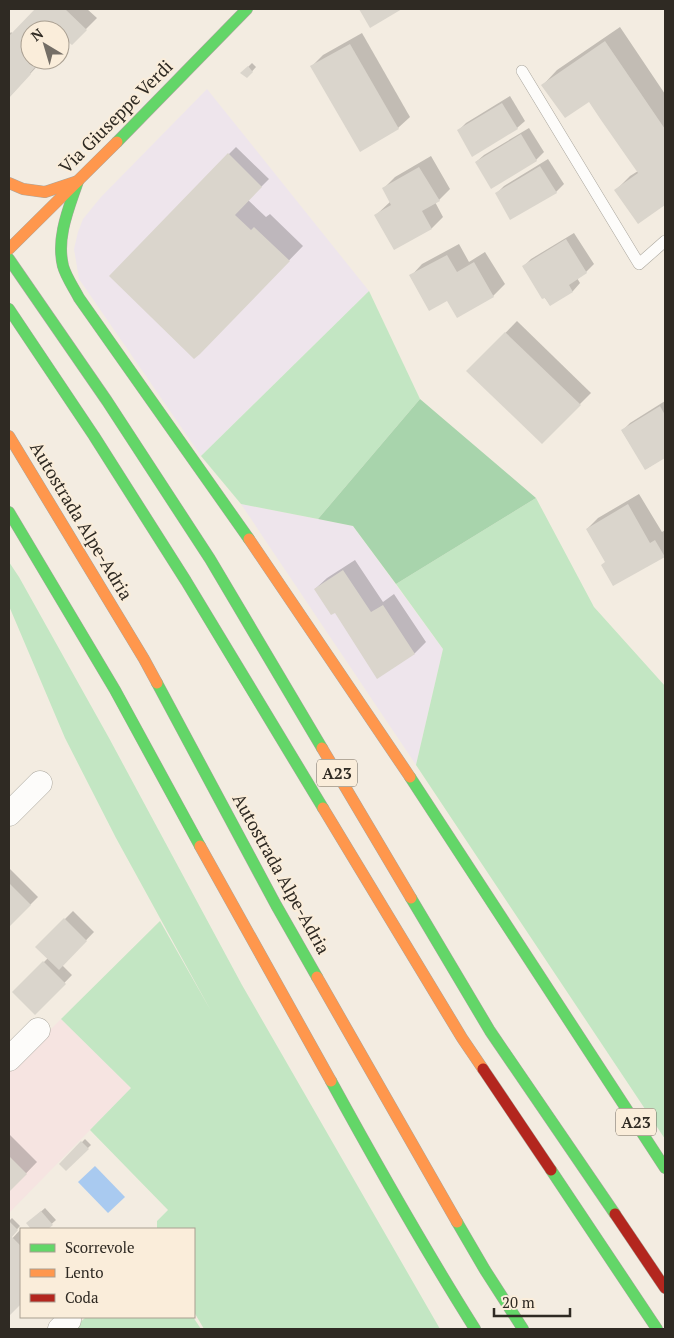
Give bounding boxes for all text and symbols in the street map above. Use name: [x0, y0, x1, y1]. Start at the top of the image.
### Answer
north arrow: [20, 20, 70, 70]
text: N: [27, 23, 47, 45]
street label: Via Giuseppe Verdi: [53, 54, 177, 178]
street label: Autostrada Alpe-Adria: [25, 437, 139, 604]
road number: A23: [317, 760, 357, 786]
street label: Autostrada Alpe-Adria: [228, 789, 336, 958]
road number: A23: [616, 1108, 656, 1136]
legend: [20, 1228, 195, 1318]
text: Scorrevole: [65, 1237, 135, 1257]
text: Lento: [65, 1262, 104, 1282]
scale bar: [494, 1286, 570, 1318]
text: Coda: [65, 1287, 99, 1307]
text: 20 m: [502, 1292, 535, 1312]

